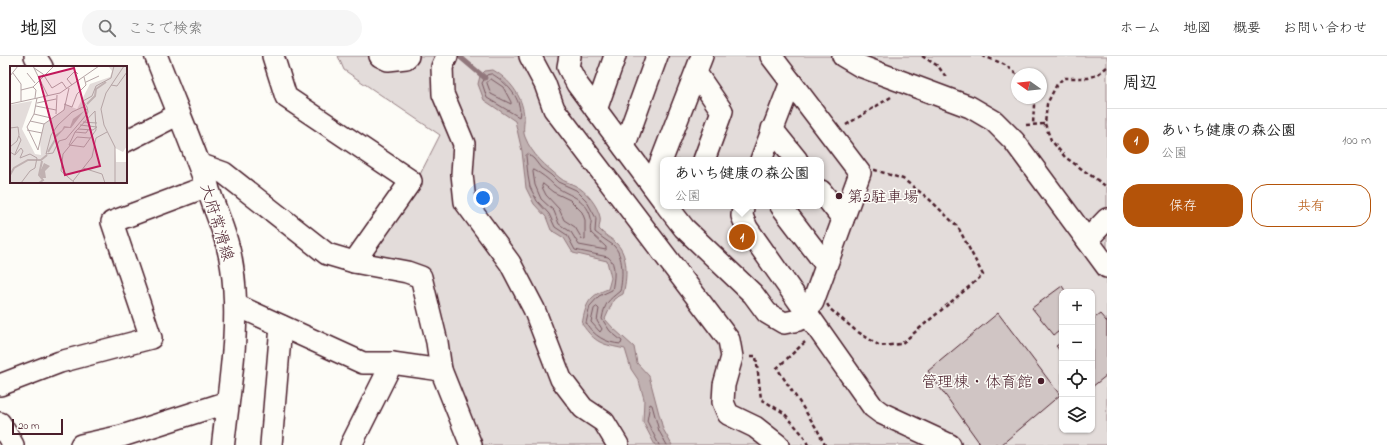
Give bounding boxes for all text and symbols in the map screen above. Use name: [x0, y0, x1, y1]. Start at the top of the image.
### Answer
search box: [82, 10, 362, 46]
text: 地図: [20, 16, 58, 43]
icon: search: [96, 17, 118, 39]
text: ここで検索: [128, 18, 203, 40]
text: ホーム: [1120, 18, 1161, 39]
text: 地図: [1183, 18, 1211, 39]
text: 概要: [1233, 18, 1261, 39]
text: お問い合わせ: [1283, 18, 1367, 39]
inset map: [10, 66, 127, 183]
north arrow: [1011, 68, 1047, 104]
text: 周辺: [1123, 71, 1157, 96]
text: あいち健康の森公園: [1161, 120, 1296, 142]
text: 1: [1134, 131, 1138, 150]
text: 100 m: [1342, 131, 1371, 150]
text: 公園: [1161, 144, 1187, 163]
popup: [660, 157, 824, 209]
text: あいち健康の森公園: [674, 163, 810, 185]
street label: 大府常滑線: [193, 181, 239, 264]
button: 保存: [1123, 184, 1243, 227]
button: 共有: [1251, 184, 1371, 227]
place label: 第2駐車場: [847, 186, 919, 210]
text: 公園: [674, 187, 701, 206]
your location: [473, 188, 493, 208]
marker: 第2駐車場: [834, 191, 844, 201]
pin: 1: [729, 222, 755, 252]
map controls: [1059, 289, 1095, 433]
button: +: [1059, 289, 1095, 325]
button: −: [1059, 325, 1095, 361]
button: locate: [1059, 361, 1095, 397]
place label: 管理棟・体育館: [921, 371, 1033, 395]
marker: 管理棟・体育館: [1036, 376, 1046, 386]
button: layers: [1059, 397, 1095, 433]
scale bar: [12, 417, 63, 436]
text: 20 m: [18, 418, 40, 434]

